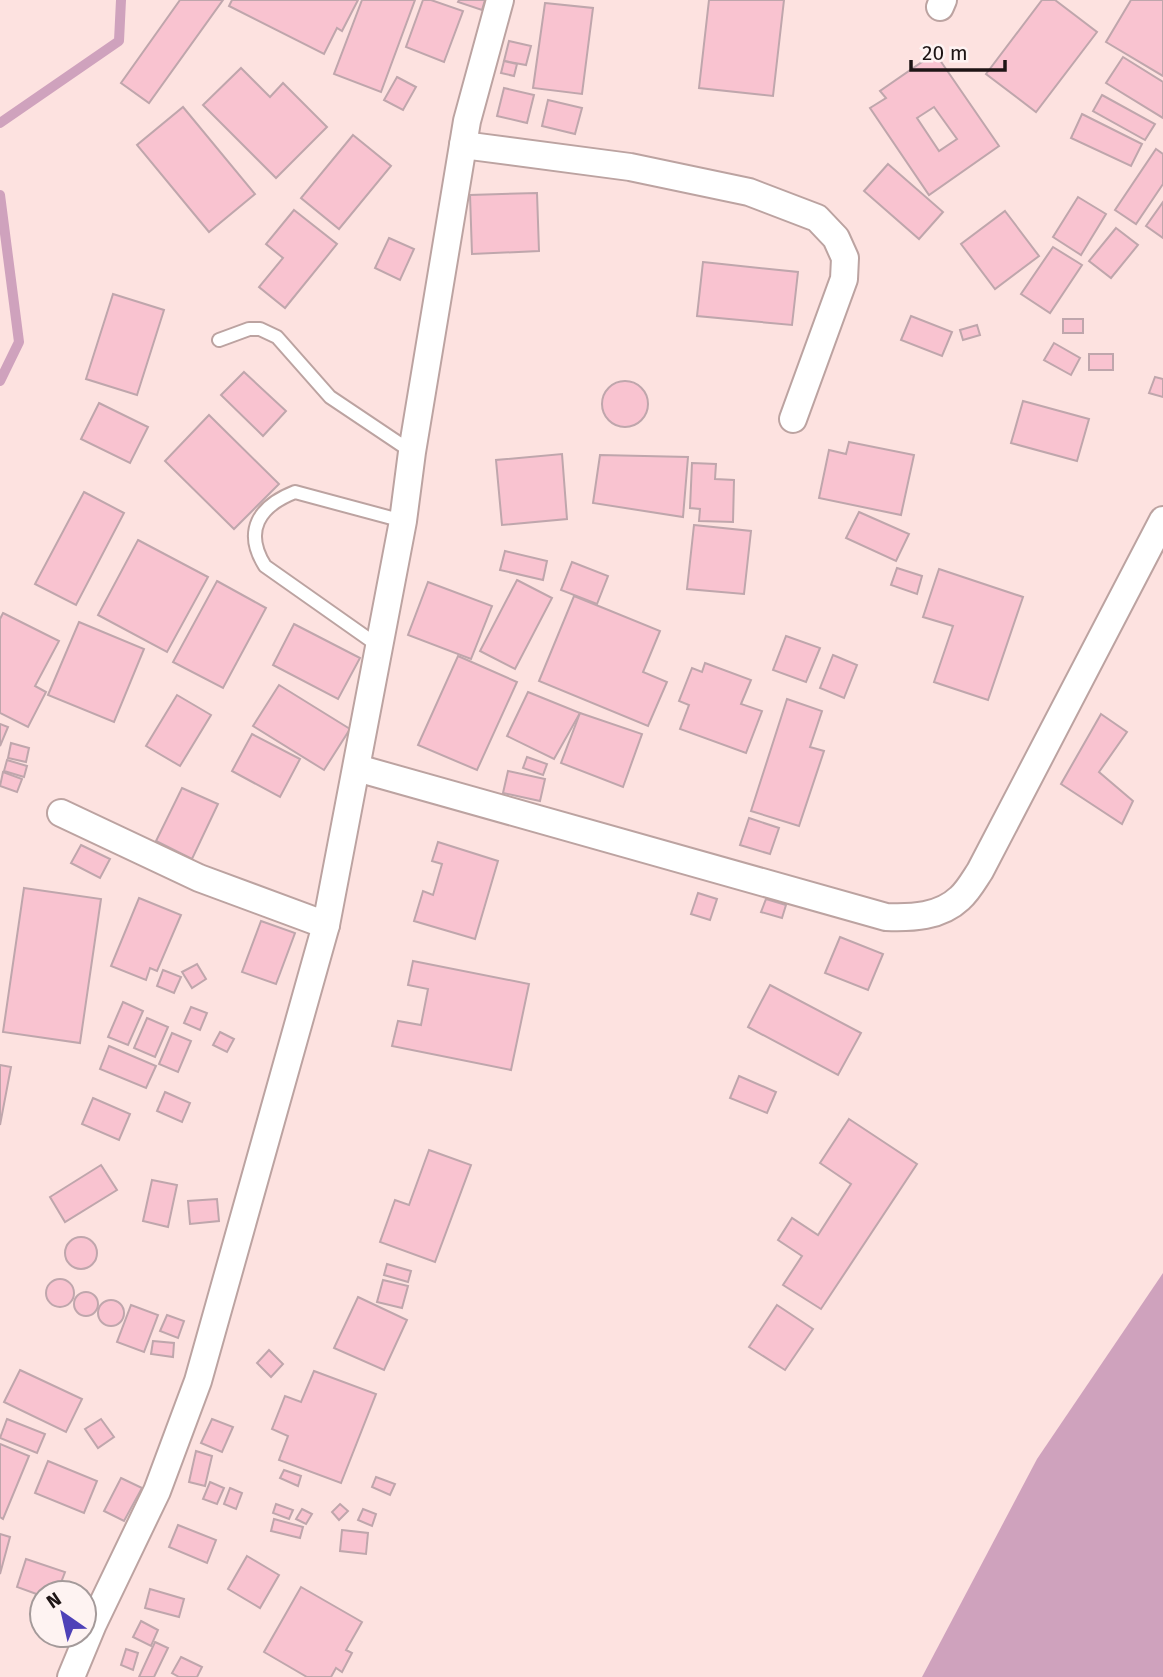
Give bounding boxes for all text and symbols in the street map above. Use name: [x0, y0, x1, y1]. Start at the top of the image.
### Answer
scale bar: [911, 28, 1006, 72]
text: 20 m: [922, 40, 968, 66]
north arrow: [28, 1579, 98, 1649]
text: N: [42, 1587, 65, 1613]

